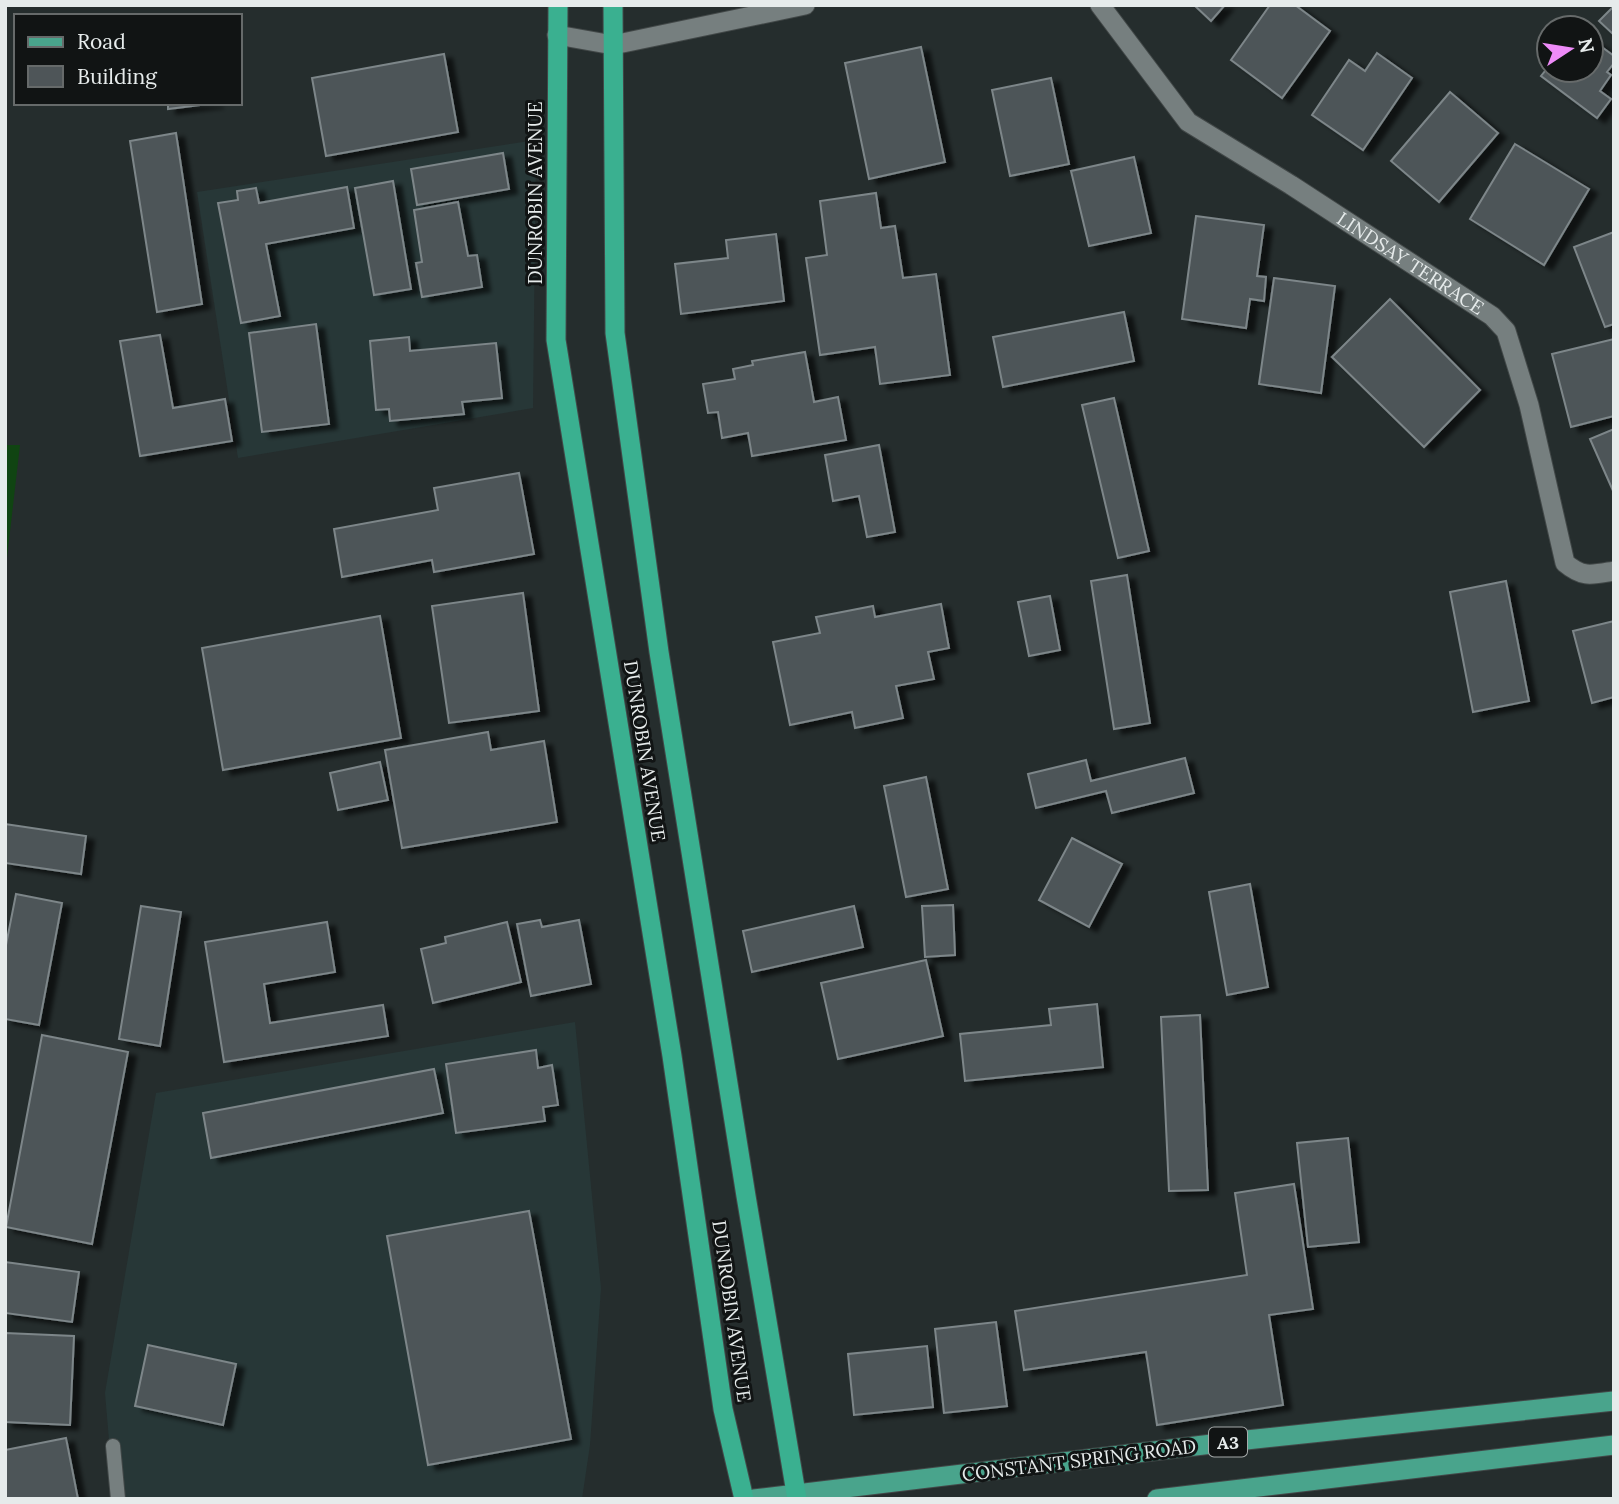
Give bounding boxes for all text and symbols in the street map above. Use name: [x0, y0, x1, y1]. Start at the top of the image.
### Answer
legend: [14, 14, 242, 105]
north arrow: [1535, 14, 1605, 84]
text: Road: [77, 28, 126, 55]
text: N: [1573, 36, 1600, 55]
text: Building: [77, 63, 157, 90]
street label: DUNROBIN AVENUE: [523, 101, 547, 285]
street label: LINDSAY TERRACE: [1333, 206, 1489, 320]
street label: DUNROBIN AVENUE: [619, 659, 671, 843]
street label: DUNROBIN AVENUE: [707, 1219, 757, 1403]
road number: A3: [1209, 1428, 1247, 1456]
street label: CONSTANT SPRING ROAD: [960, 1434, 1198, 1486]

